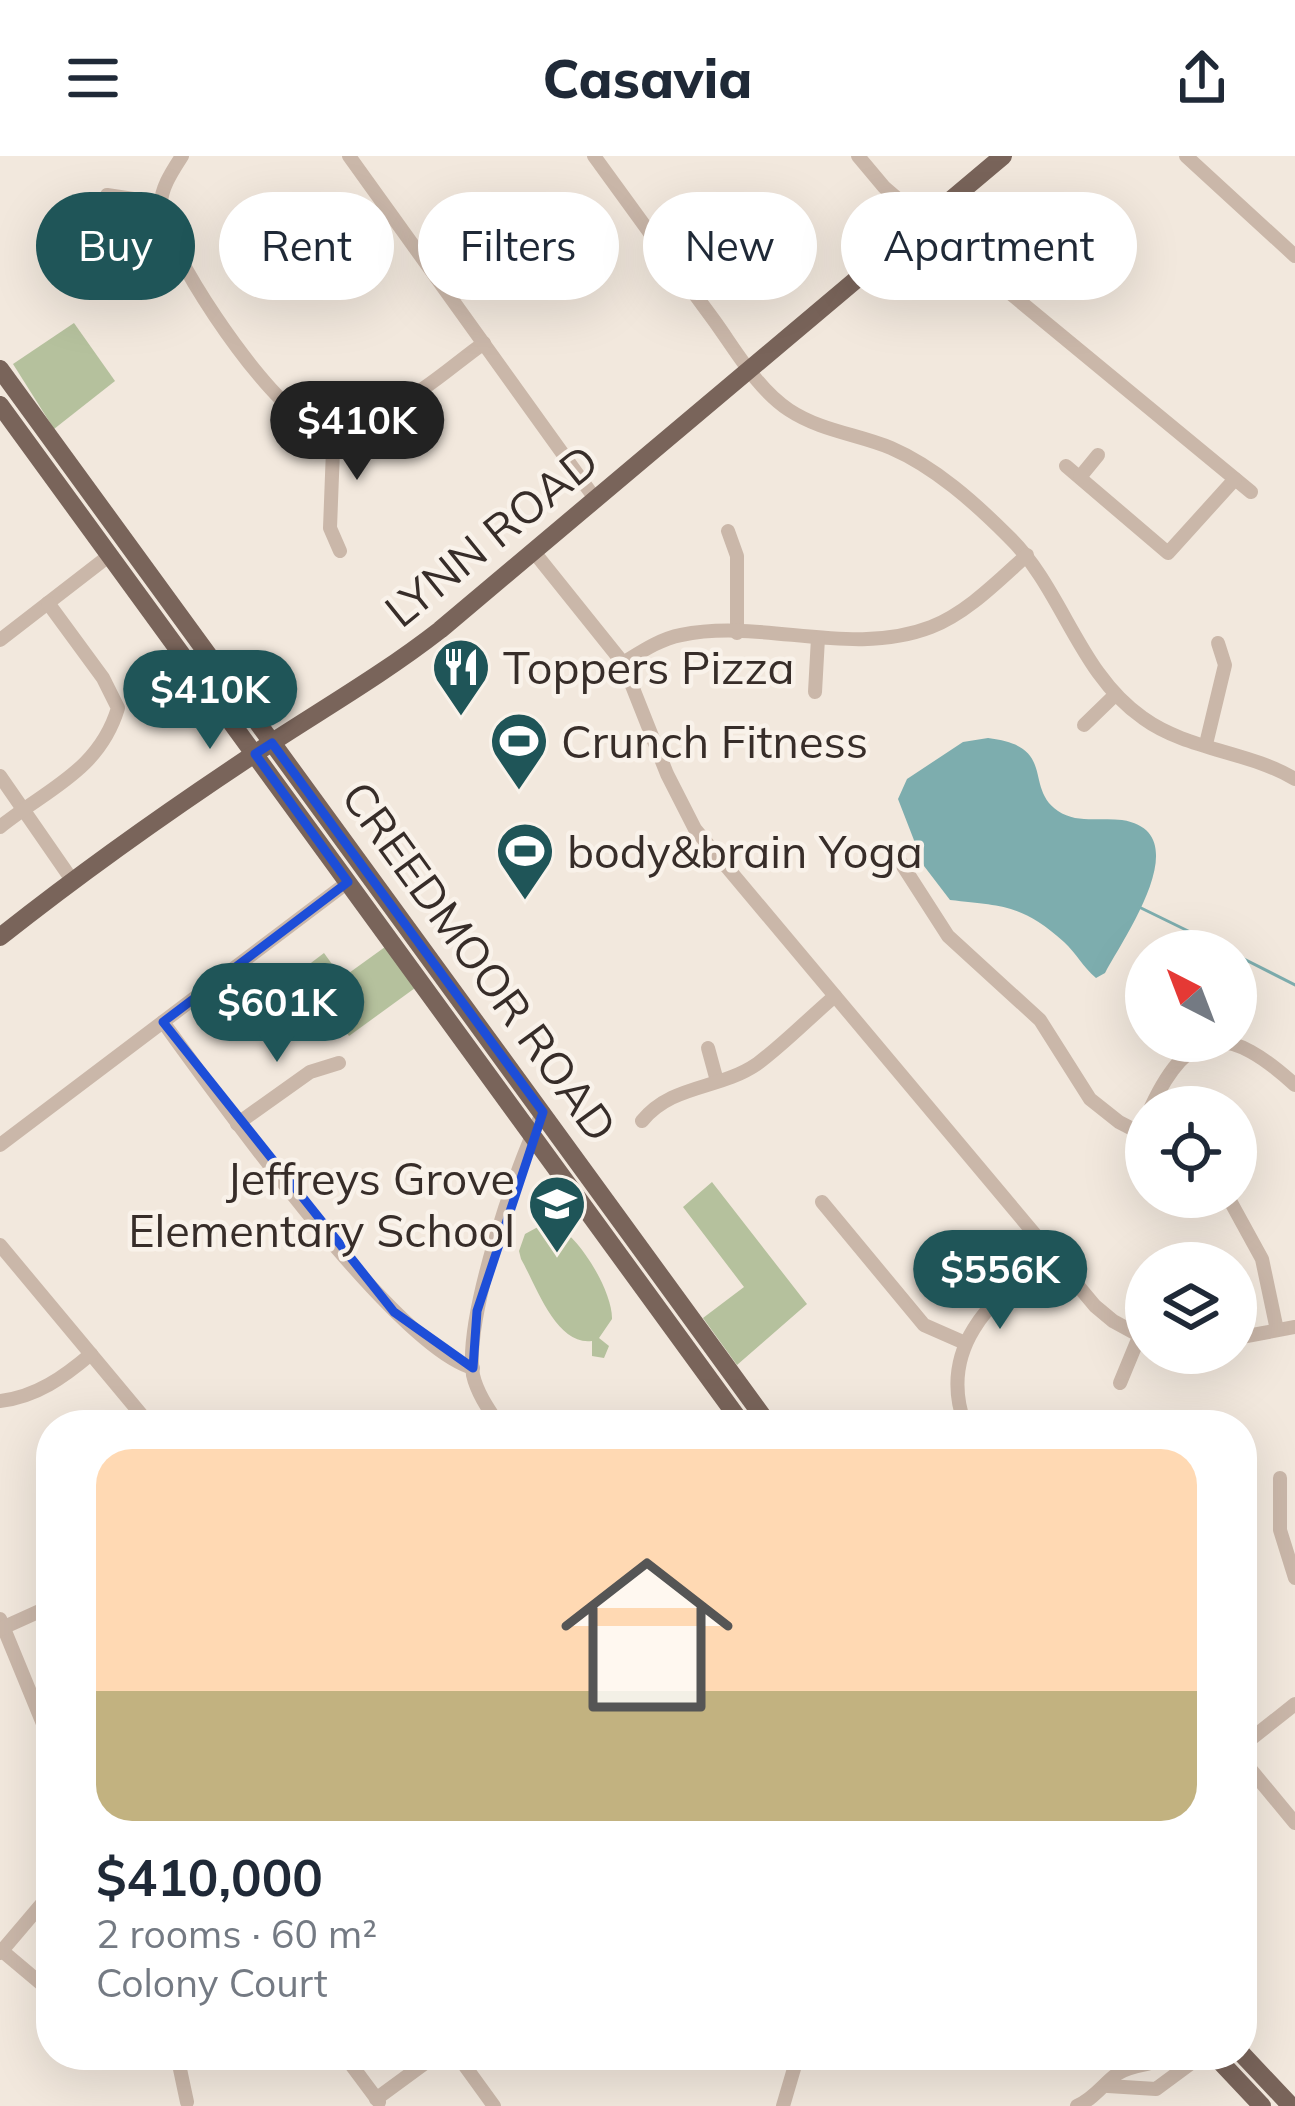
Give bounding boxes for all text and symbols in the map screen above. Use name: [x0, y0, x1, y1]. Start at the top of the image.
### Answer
text: Casavia: [543, 44, 752, 112]
icon: menu: [60, 45, 126, 111]
icon: share: [1169, 45, 1235, 111]
chip: Buy: [36, 192, 195, 300]
chip: Rent: [219, 192, 394, 300]
chip: Filters: [418, 192, 619, 300]
chip: New: [643, 192, 817, 300]
chip: Apartment: [841, 192, 1137, 300]
pin: $410K: [273, 381, 441, 483]
text: $410K: [297, 395, 417, 444]
street label: LYNN ROAD: [373, 432, 609, 638]
restaurant icon: Toppers Pizza: [430, 636, 492, 718]
place label: Toppers Pizza: [503, 639, 795, 695]
pin: $410K: [126, 650, 294, 752]
text: $410K: [150, 664, 270, 713]
sports icon: Crunch Fitness: [488, 710, 550, 792]
place label: Crunch Fitness: [561, 713, 868, 769]
street label: CREEDMOOR ROAD: [331, 770, 629, 1152]
sports icon: body&brain Yoga: [494, 820, 556, 902]
place label: body&brain Yoga: [567, 823, 923, 879]
north arrow: [1125, 930, 1257, 1062]
map controls: [1125, 930, 1257, 1374]
pin: $601K: [193, 963, 361, 1065]
text: $601K: [217, 977, 337, 1026]
button: locate: [1125, 1086, 1257, 1218]
place label: Jeffreys Grove Elementary School: [128, 1150, 515, 1258]
school or university icon: Jeffreys Grove Elementary School: [526, 1173, 588, 1255]
pin: $556K: [916, 1230, 1084, 1332]
button: layers: [1125, 1242, 1257, 1374]
text: $556K: [940, 1244, 1060, 1293]
icon: home: [539, 1527, 755, 1743]
text: $410,000: [96, 1845, 323, 1909]
text: 2 rooms · 60 m²: [96, 1909, 377, 1958]
text: Colony Court: [96, 1958, 328, 2007]

